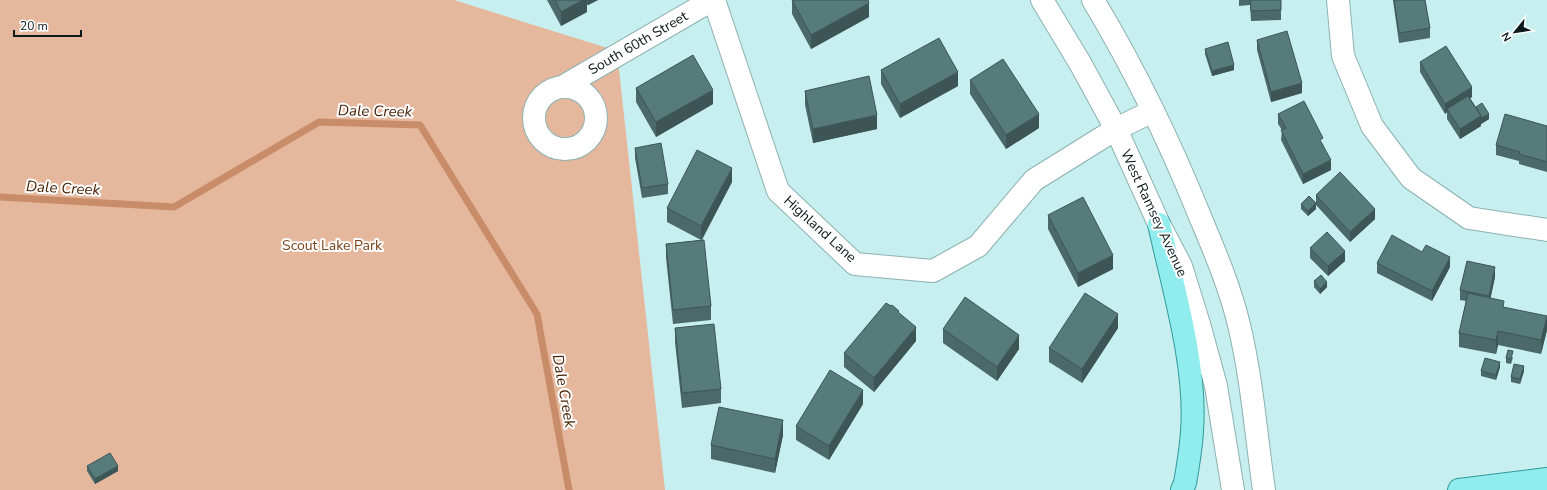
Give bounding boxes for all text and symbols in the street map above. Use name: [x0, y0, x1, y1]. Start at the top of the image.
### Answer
street label: South 60th Street: [585, 7, 691, 79]
scale bar: [14, 12, 81, 38]
north arrow: [1495, 12, 1535, 52]
text: 20 m: [20, 18, 48, 34]
text: N: [1498, 29, 1515, 44]
water label: Dale Creek: [338, 100, 413, 122]
street label: West Ramsey Avenue: [1116, 146, 1192, 280]
water label: Dale Creek: [25, 176, 101, 200]
street label: Highland Lane: [780, 191, 860, 267]
park label: Scout Lake Park: [282, 236, 383, 255]
water label: Dale Creek: [548, 353, 580, 430]

